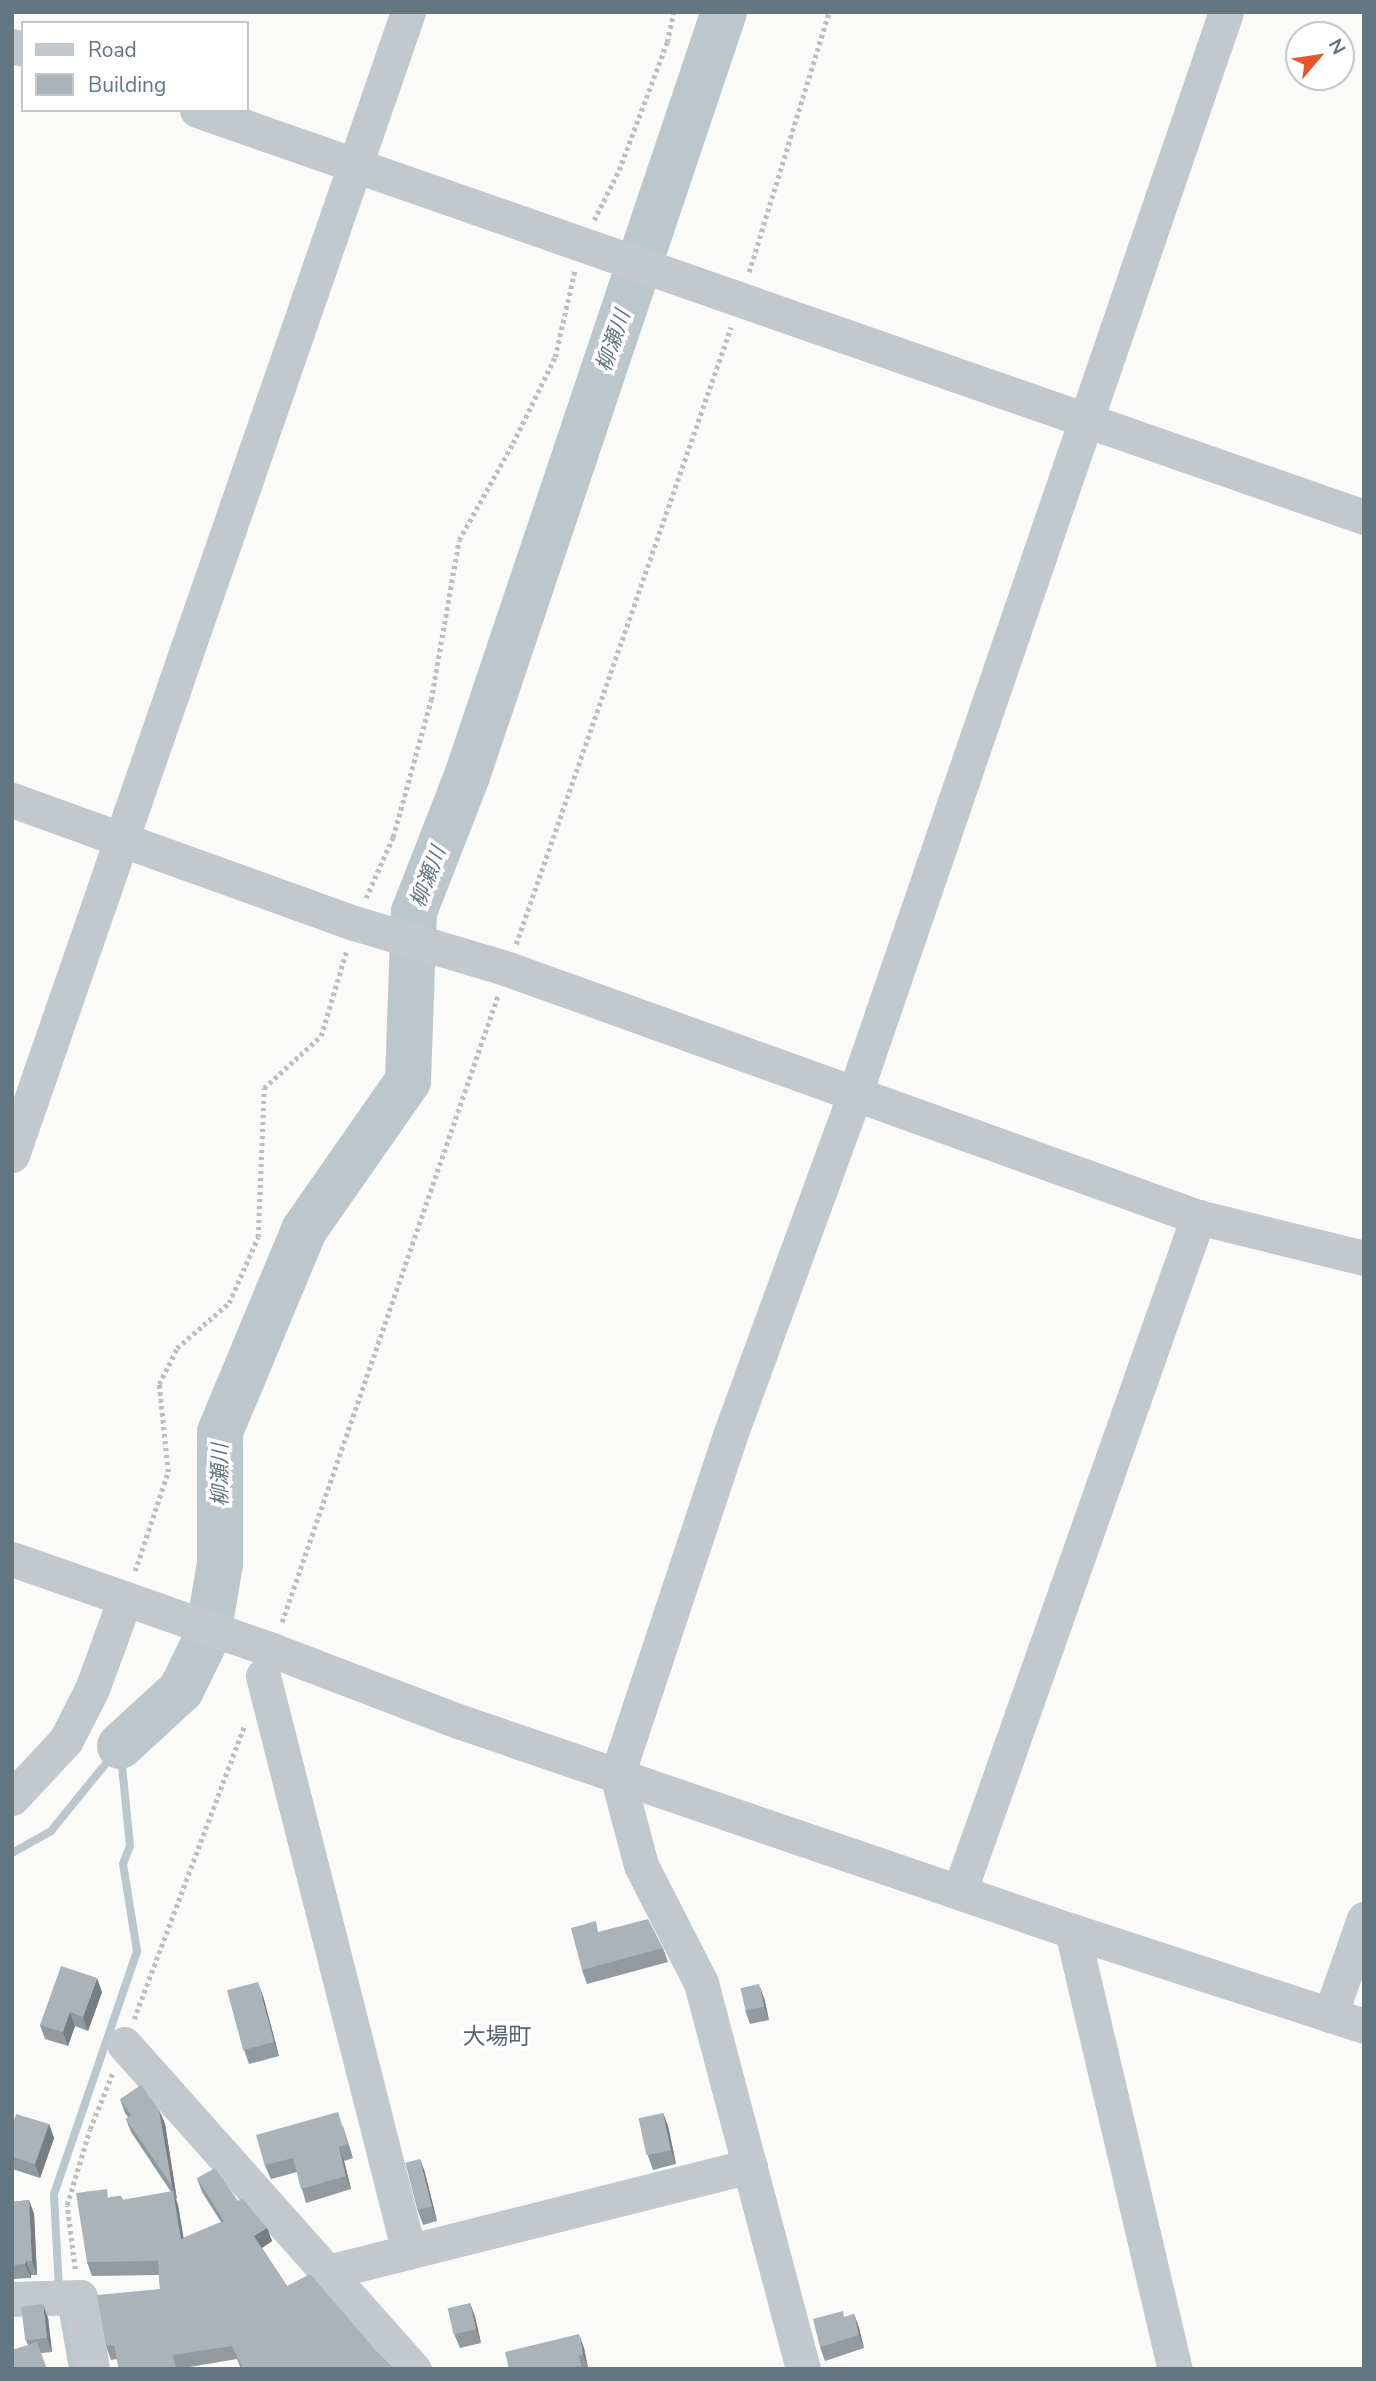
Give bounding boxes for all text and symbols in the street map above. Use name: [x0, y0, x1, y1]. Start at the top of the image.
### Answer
legend: [21, 21, 248, 112]
north arrow: [1285, 21, 1355, 91]
text: N: [1322, 34, 1351, 59]
text: Road: [88, 36, 137, 64]
text: Building: [88, 71, 166, 99]
water label: 柳瀬川: [591, 307, 635, 375]
water label: 柳瀬川: [405, 843, 451, 911]
water label: 柳瀬川: [207, 1444, 233, 1506]
district label: 大場町: [463, 2023, 531, 2051]

